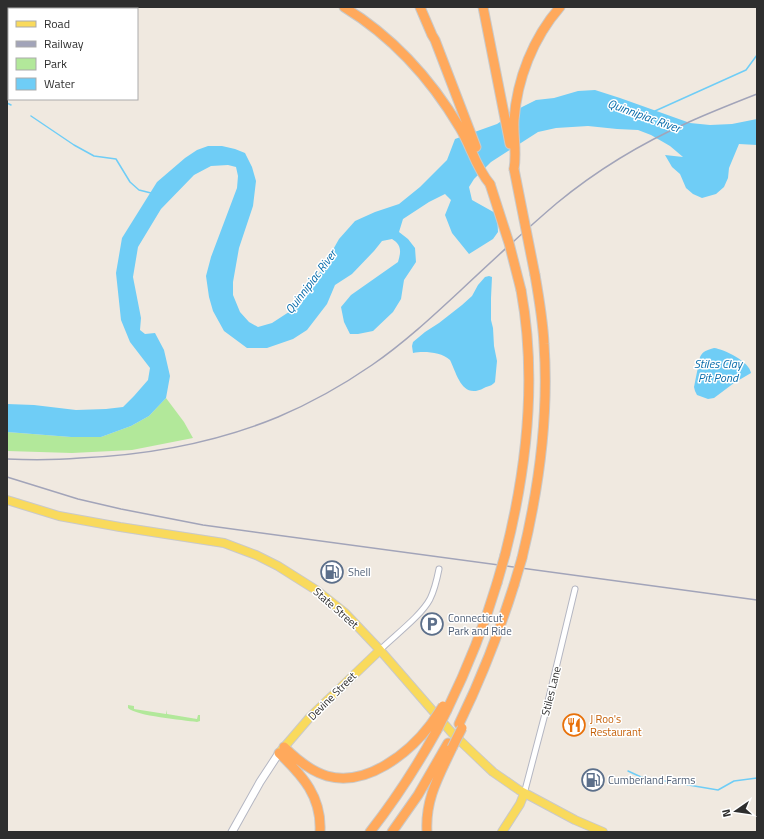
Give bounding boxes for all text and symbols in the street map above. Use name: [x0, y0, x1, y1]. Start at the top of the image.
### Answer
legend: [8, 8, 138, 100]
text: Road: [44, 14, 70, 33]
text: Railway: [44, 34, 84, 53]
text: Park: [44, 54, 67, 73]
text: Water: [44, 74, 75, 93]
water label: Quinnipiac River: [605, 94, 685, 138]
water label: Quinnipiac River: [280, 244, 342, 318]
water label: Stiles Clay Pit Pond: [694, 354, 744, 387]
fuel station icon: Shell: [319, 559, 345, 585]
place label: Shell: [348, 564, 371, 580]
street label: State Street: [310, 584, 362, 632]
place label: Connecticut Park and Ride: [448, 610, 512, 639]
parking icon: Connecticut Park and Ride: [419, 611, 445, 637]
street label: Stiles Lane: [537, 664, 565, 717]
street label: Devine Street: [304, 668, 360, 724]
place label: J Roo's Restaurant: [590, 711, 642, 740]
restaurant icon: J Roo's Restaurant: [561, 712, 587, 738]
fuel station icon: Cumberland Farms: [580, 767, 606, 793]
place label: Cumberland Farms: [608, 772, 695, 788]
north arrow: [716, 791, 756, 831]
text: N: [718, 808, 735, 819]

